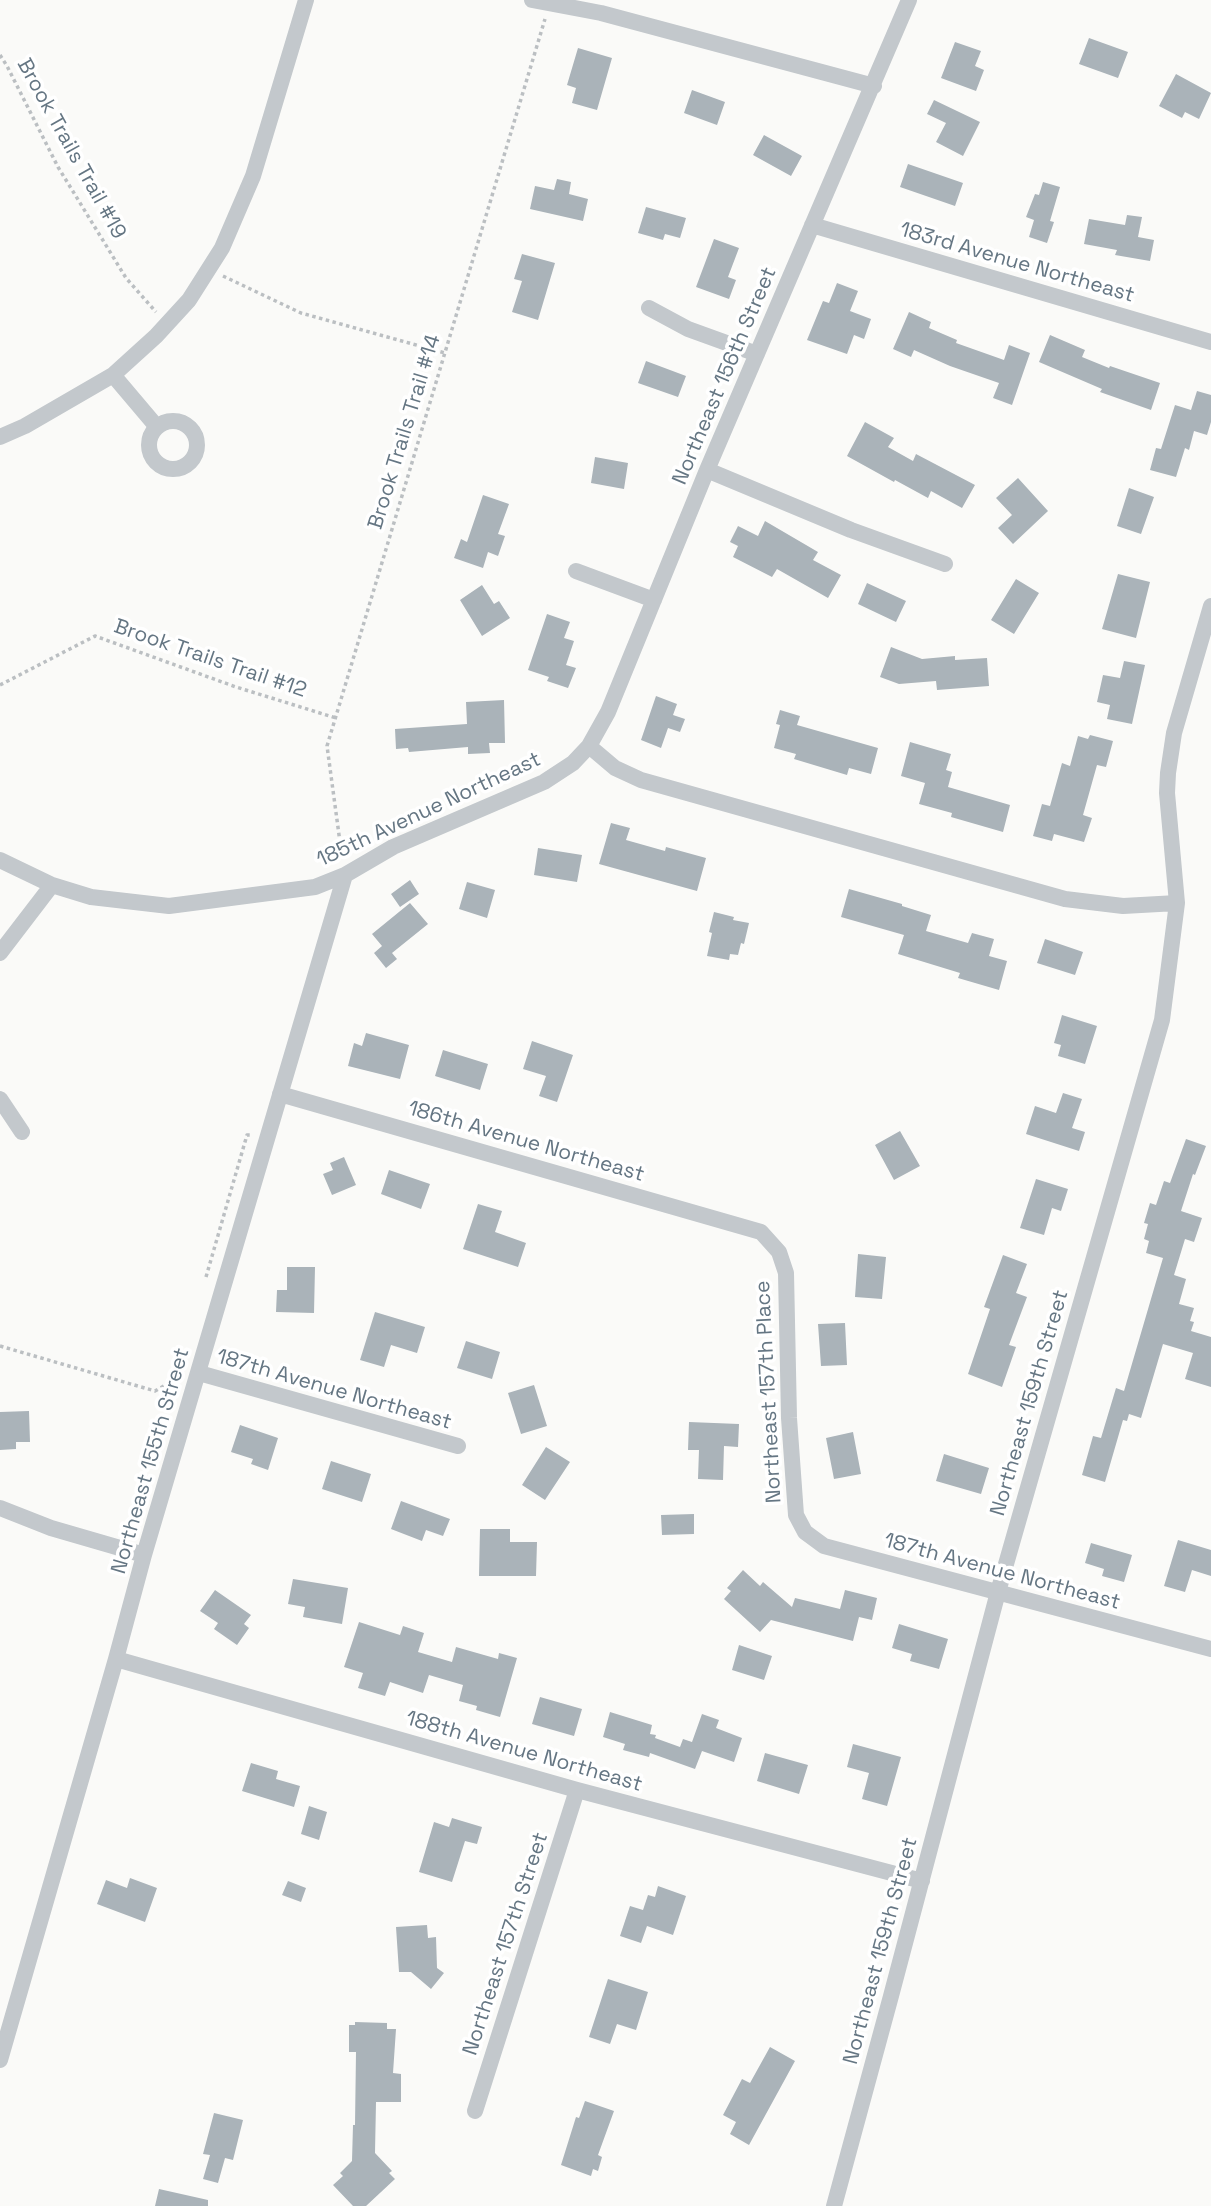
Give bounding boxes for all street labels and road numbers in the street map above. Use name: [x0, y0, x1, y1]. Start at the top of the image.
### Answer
street label: Brook Trails Trail #19: [11, 55, 131, 243]
street label: 183rd Avenue Northeast: [897, 217, 1137, 309]
street label: Northeast 156th Street: [668, 263, 782, 489]
street label: Brook Trails Trail #14: [363, 332, 447, 532]
street label: Brook Trails Trail #12: [110, 614, 310, 704]
street label: 185th Avenue Northeast: [313, 747, 545, 873]
street label: 186th Avenue Northeast: [405, 1096, 647, 1188]
street label: Northeast 157th Place: [751, 1280, 787, 1504]
street label: Northeast 159th Street: [986, 1287, 1074, 1519]
street label: 187th Avenue Northeast: [214, 1344, 454, 1436]
street label: Northeast 155th Street: [107, 1345, 195, 1577]
street label: 187th Avenue Northeast: [881, 1528, 1123, 1616]
street label: 188th Avenue Northeast: [403, 1706, 645, 1798]
street label: Northeast 157th Street: [458, 1829, 554, 2059]
street label: Northeast 159th Street: [839, 1835, 923, 2067]

